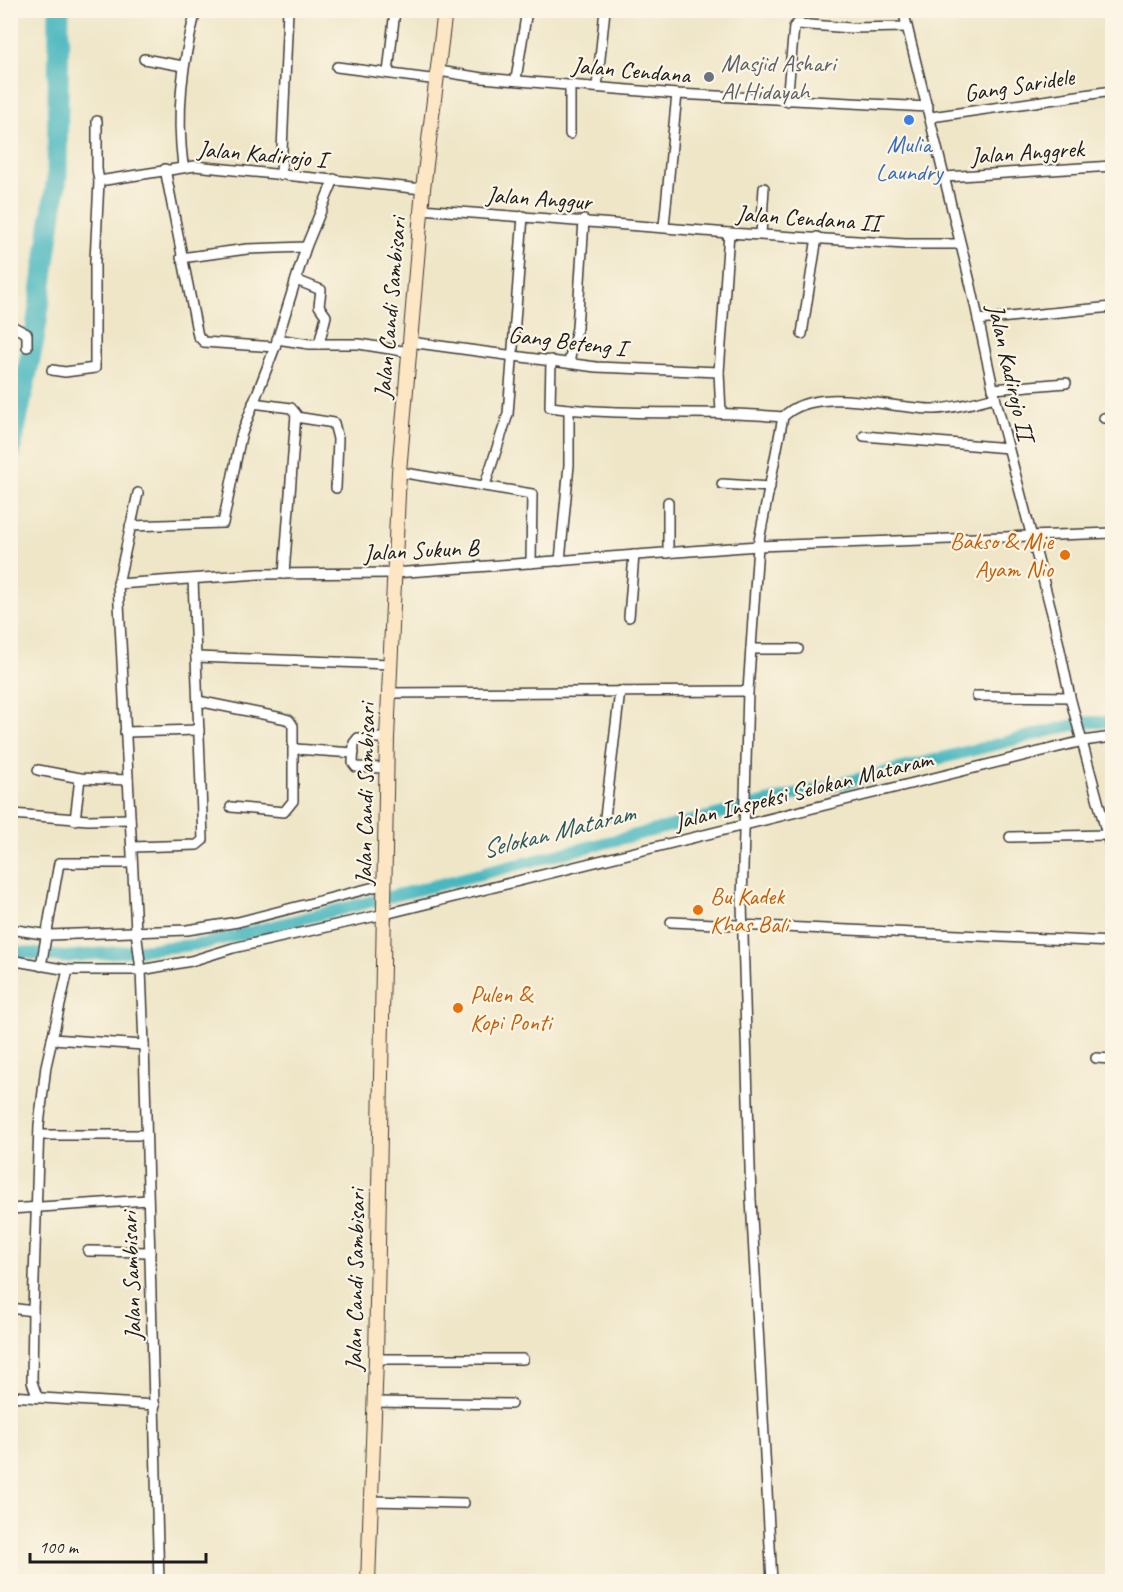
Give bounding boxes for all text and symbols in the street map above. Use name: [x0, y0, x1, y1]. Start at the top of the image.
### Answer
place label: Masjid Ashari Al Hidayah: [721, 48, 838, 106]
street label: Jalan Cendana: [570, 50, 693, 90]
street label: Gang Saridele: [962, 61, 1078, 108]
marker: Masjid Ashari Al Hidayah: [702, 70, 716, 84]
marker: Mulia Laundry: [902, 113, 916, 127]
place label: Mulia Laundry: [876, 129, 944, 187]
street label: Jalan Kadirojo I: [196, 133, 333, 175]
street label: Jalan Anggrek: [969, 133, 1087, 171]
street label: Jalan Anggur: [484, 179, 595, 217]
street label: Jalan Cendana II: [734, 198, 886, 238]
street label: Jalan Candi Sambisari: [367, 214, 413, 401]
street label: Jalan Kadirojo II: [981, 300, 1042, 448]
street label: Gang Beteng I: [507, 319, 633, 364]
place label: Bakso & Mie Ayam Nio: [950, 526, 1055, 584]
street label: Jalan Sukun B: [362, 532, 481, 568]
marker: Bakso & Mie Ayam Nio: [1058, 548, 1072, 562]
street label: Jalan Candi Sambisari: [348, 700, 382, 886]
street label: Jalan Inspeksi Selokan Mataram: [670, 743, 938, 837]
water label: Selokan Mataram: [478, 796, 640, 866]
place label: Bu Kadek Khas Bali: [710, 881, 792, 939]
marker: Bu Kadek Khas Bali: [691, 903, 705, 917]
place label: Pulen & Kopi Ponti: [470, 979, 554, 1037]
marker: Pulen & Kopi Ponti: [451, 1001, 465, 1015]
street label: Jalan Candi Sambisari: [338, 1186, 372, 1372]
street label: Jalan Sambisari: [114, 1208, 148, 1342]
scale bar: [30, 1526, 206, 1564]
text: 100 m: [39, 1536, 80, 1558]

